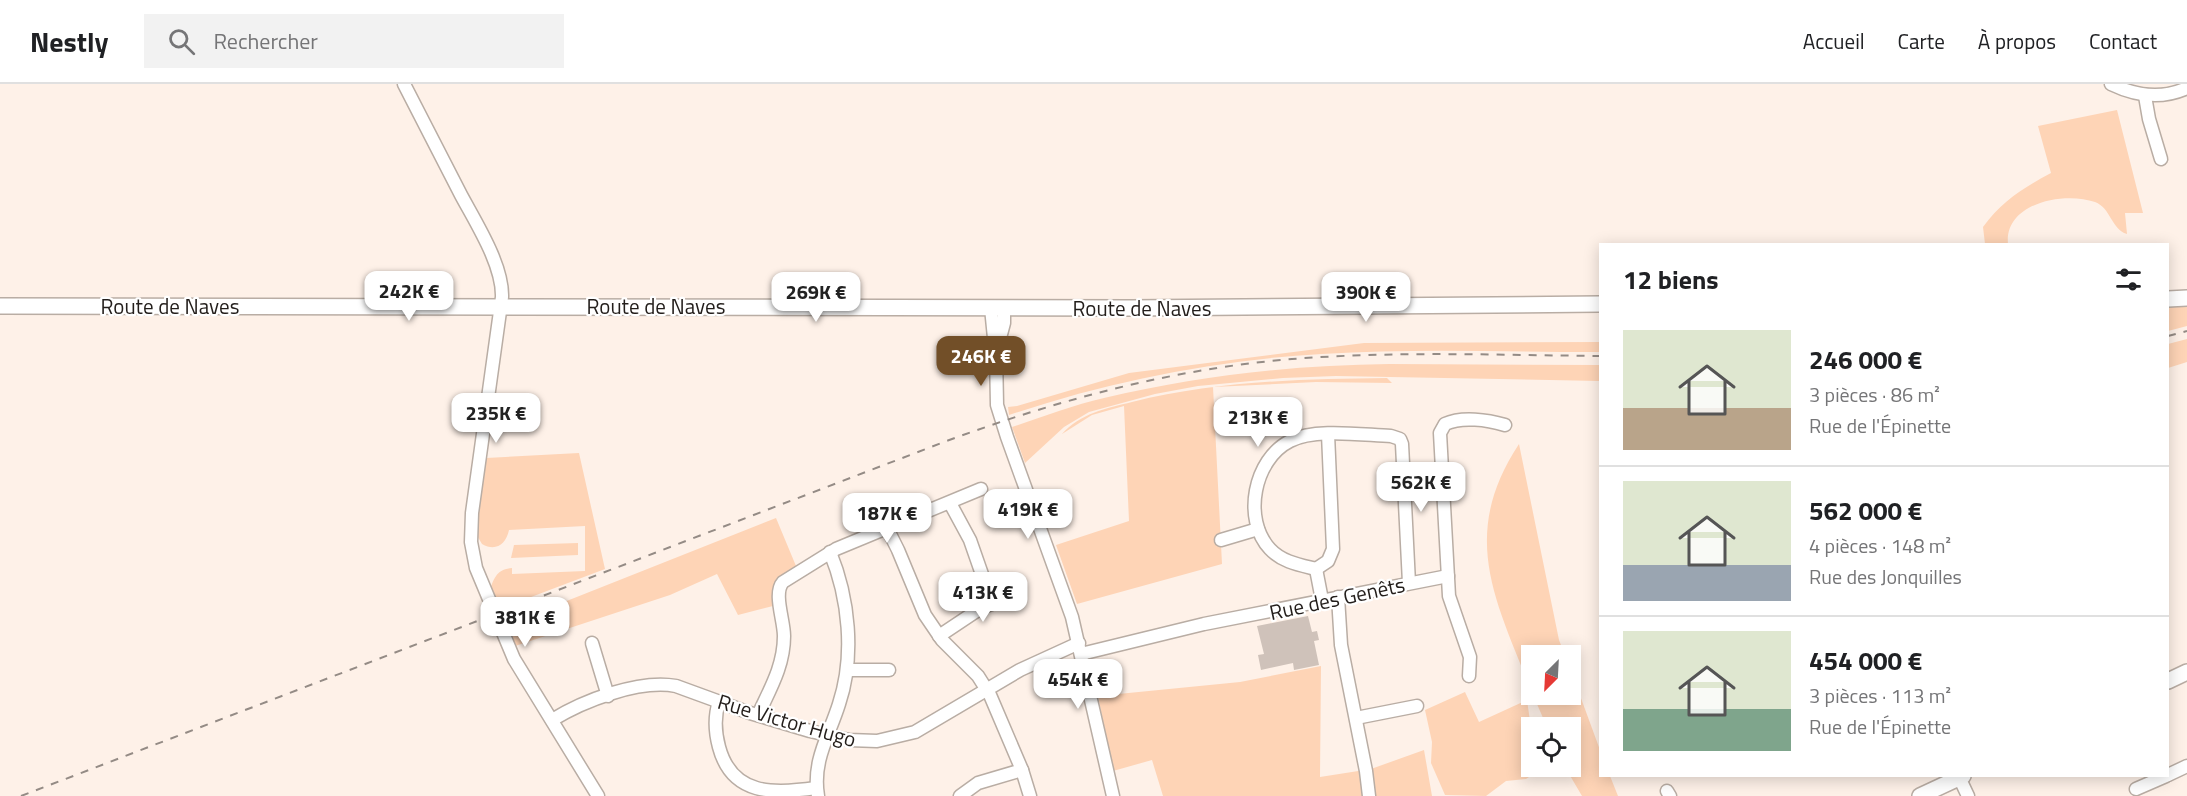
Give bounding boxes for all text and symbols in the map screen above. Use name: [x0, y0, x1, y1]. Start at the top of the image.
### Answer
search box: [144, 14, 564, 68]
text: Nestly: [30, 20, 108, 63]
text: Rechercher: [213, 24, 318, 58]
icon: search: [165, 25, 198, 58]
text: Accueil: [1803, 25, 1865, 57]
text: Carte: [1898, 25, 1945, 57]
text: À propos: [1978, 25, 2056, 57]
text: Contact: [2089, 25, 2157, 57]
text: 12 biens: [1623, 260, 1719, 299]
icon: filters: [2112, 263, 2145, 296]
pin: 242K €: [360, 271, 458, 322]
pin: 269K €: [767, 272, 865, 323]
pin: 390K €: [1317, 272, 1415, 323]
text: 242K €: [378, 275, 440, 306]
text: 269K €: [785, 276, 847, 307]
text: 390K €: [1335, 276, 1397, 307]
street label: Route de Naves: [101, 290, 239, 322]
street label: Route de Naves: [587, 290, 725, 322]
street label: Route de Naves: [1073, 292, 1211, 324]
pin: 246K €: [932, 336, 1030, 387]
text: 246K €: [950, 340, 1012, 371]
text: 246 000 €: [1809, 340, 1922, 379]
icon: home: [1671, 354, 1743, 426]
text: 3 pièces · 86 m²: [1809, 379, 1940, 410]
pin: 235K €: [447, 393, 545, 444]
text: 235K €: [465, 397, 527, 428]
pin: 213K €: [1209, 397, 1307, 448]
text: 213K €: [1227, 401, 1289, 432]
text: Rue de l'Épinette: [1809, 410, 1951, 441]
pin: 562K €: [1372, 462, 1470, 513]
text: 562K €: [1390, 466, 1452, 497]
pin: 419K €: [979, 489, 1077, 540]
text: 562 000 €: [1809, 491, 1922, 530]
pin: 187K €: [838, 493, 936, 544]
text: 419K €: [997, 493, 1059, 524]
text: 187K €: [856, 497, 918, 528]
icon: home: [1671, 505, 1743, 577]
text: 4 pièces · 148 m²: [1809, 530, 1951, 561]
text: Rue des Jonquilles: [1809, 561, 1962, 592]
street label: Rue des Genêts: [1266, 568, 1408, 628]
pin: 413K €: [934, 572, 1032, 623]
text: 413K €: [952, 576, 1014, 607]
pin: 381K €: [476, 597, 574, 648]
text: 381K €: [494, 601, 556, 632]
text: 454 000 €: [1809, 641, 1922, 680]
north arrow: [1521, 645, 1581, 705]
map controls: [1521, 645, 1581, 777]
icon: home: [1671, 655, 1743, 727]
pin: 454K €: [1029, 659, 1127, 710]
text: 454K €: [1047, 663, 1109, 694]
text: 3 pièces · 113 m²: [1809, 680, 1951, 711]
street label: Rue Victor Hugo: [714, 685, 860, 755]
text: Rue de l'Épinette: [1809, 711, 1951, 742]
button: locate: [1521, 717, 1581, 777]

